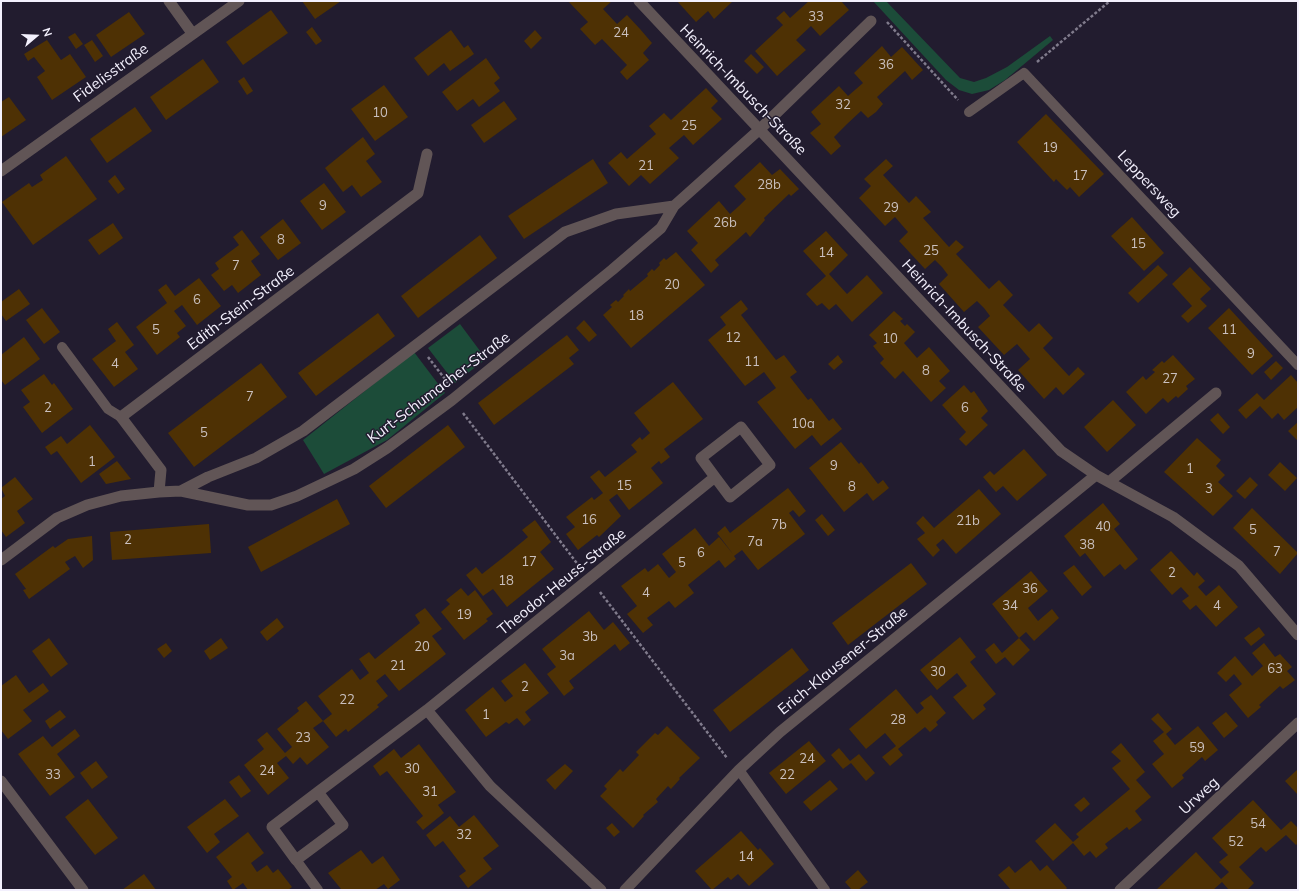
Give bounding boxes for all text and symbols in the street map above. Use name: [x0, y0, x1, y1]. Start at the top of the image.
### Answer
house number: 33: [808, 9, 824, 25]
north arrow: [16, 16, 56, 56]
street label: Heinrich-Imbusch-Straße: [676, 21, 810, 159]
house number: 24: [613, 25, 629, 41]
text: N: [39, 26, 55, 38]
street label: Fidelisstraße: [70, 40, 152, 106]
house number: 36: [878, 57, 894, 73]
house number: 32: [835, 97, 851, 113]
house number: 10: [372, 105, 388, 121]
house number: 25: [681, 118, 697, 134]
house number: 19: [1042, 140, 1058, 156]
street label: Leppersweg: [1113, 147, 1185, 221]
house number: 21: [638, 158, 654, 174]
house number: 17: [1072, 168, 1088, 184]
house number: 28b: [757, 177, 781, 193]
house number: 9: [319, 198, 327, 214]
house number: 29: [883, 200, 899, 216]
house number: 26b: [713, 215, 737, 231]
house number: 8: [277, 232, 285, 248]
house number: 15: [1130, 236, 1146, 252]
house number: 25: [923, 243, 939, 259]
house number: 14: [818, 245, 834, 261]
street label: Heinrich-Imbusch-Straße: [898, 256, 1030, 396]
house number: 7: [232, 258, 240, 274]
street label: Edith-Stein-Straße: [184, 262, 298, 354]
house number: 20: [664, 277, 680, 293]
house number: 6: [193, 292, 201, 308]
house number: 18: [628, 308, 644, 324]
house number: 5: [152, 322, 160, 338]
house number: 11: [1221, 322, 1237, 338]
street label: Kurt-Schumacher-Straße: [364, 329, 514, 447]
house number: 12: [725, 330, 741, 346]
house number: 10: [882, 331, 898, 347]
house number: 9: [1247, 346, 1255, 362]
house number: 11: [744, 354, 760, 370]
house number: 4: [111, 356, 119, 372]
house number: 8: [922, 363, 930, 379]
house number: 27: [1162, 371, 1178, 387]
house number: 7: [246, 389, 254, 405]
house number: 2: [44, 400, 52, 416]
house number: 6: [961, 400, 969, 416]
house number: 10a: [791, 416, 815, 432]
house number: 5: [200, 425, 208, 441]
house number: 1: [88, 454, 96, 470]
house number: 9: [830, 458, 838, 474]
house number: 1: [1186, 461, 1194, 477]
house number: 15: [616, 478, 632, 494]
house number: 8: [848, 479, 856, 495]
house number: 3: [1205, 481, 1213, 497]
house number: 16: [581, 512, 597, 528]
house number: 21b: [956, 513, 980, 529]
house number: 7b: [771, 517, 787, 533]
house number: 40: [1095, 519, 1111, 535]
house number: 5: [1249, 522, 1257, 538]
street label: Theodor-Heuss-Straße: [494, 525, 630, 639]
house number: 2: [124, 532, 132, 548]
house number: 7a: [747, 534, 763, 550]
house number: 38: [1079, 537, 1095, 553]
house number: 7: [1273, 544, 1281, 560]
house number: 6: [697, 545, 705, 561]
house number: 17: [521, 554, 537, 570]
house number: 5: [678, 555, 686, 571]
house number: 2: [1168, 565, 1176, 581]
house number: 18: [498, 573, 514, 589]
house number: 36: [1022, 581, 1038, 597]
house number: 4: [642, 585, 650, 601]
house number: 34: [1002, 598, 1018, 614]
house number: 4: [1213, 598, 1221, 614]
street label: Erich-Klausener-Straße: [775, 603, 911, 719]
house number: 19: [456, 607, 472, 623]
house number: 3b: [582, 629, 598, 645]
house number: 20: [414, 639, 430, 655]
house number: 3a: [559, 648, 575, 664]
house number: 21: [390, 658, 406, 674]
house number: 63: [1267, 661, 1283, 677]
house number: 30: [930, 664, 946, 680]
house number: 2: [521, 679, 529, 695]
house number: 22: [339, 692, 355, 708]
house number: 1: [482, 707, 490, 723]
house number: 28: [890, 712, 906, 728]
house number: 23: [295, 730, 311, 746]
house number: 59: [1189, 740, 1205, 756]
house number: 24: [799, 751, 815, 767]
house number: 30: [404, 761, 420, 777]
house number: 24: [259, 763, 275, 779]
house number: 33: [45, 767, 61, 783]
house number: 22: [779, 767, 795, 783]
street label: Urweg: [1176, 773, 1222, 819]
house number: 31: [422, 784, 438, 800]
house number: 54: [1250, 816, 1266, 832]
house number: 32: [456, 827, 472, 843]
house number: 52: [1228, 834, 1244, 850]
house number: 14: [738, 849, 754, 865]

